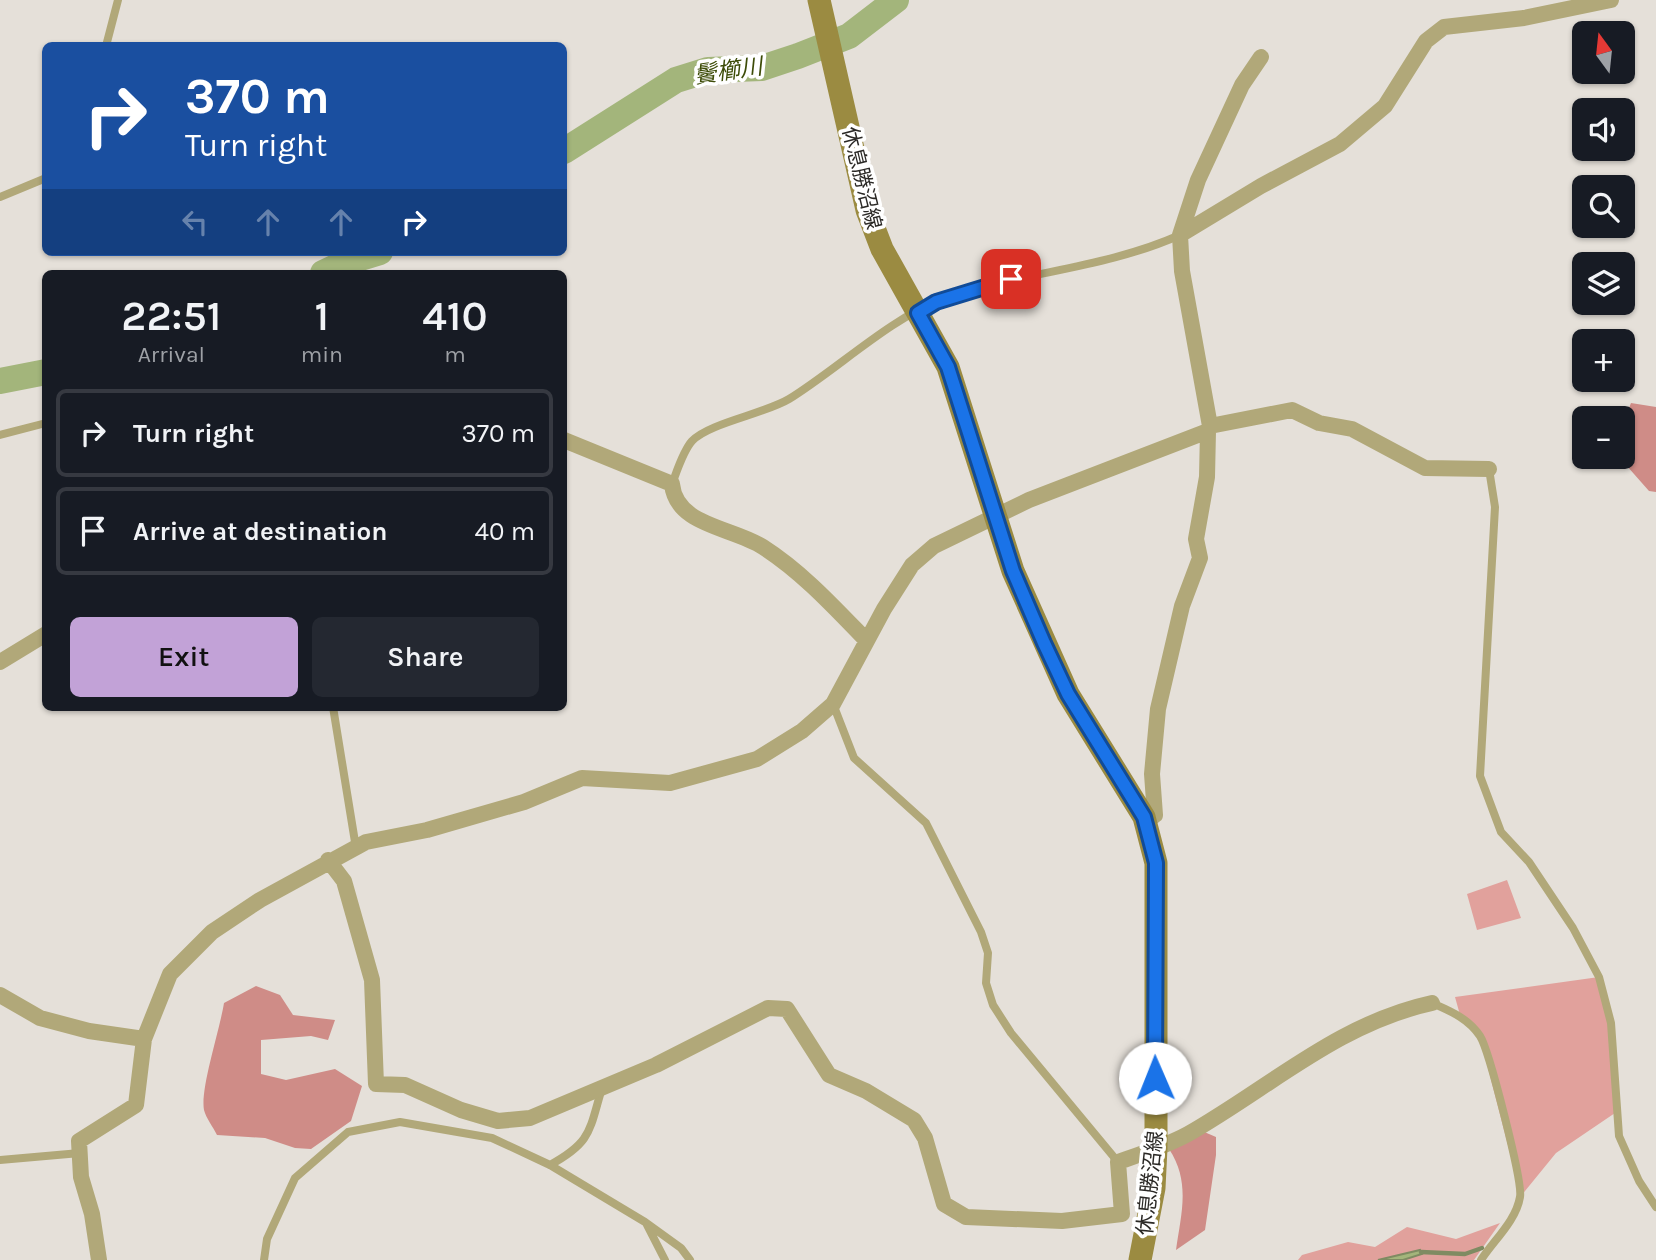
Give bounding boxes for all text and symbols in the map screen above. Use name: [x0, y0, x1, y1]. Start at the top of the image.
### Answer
north arrow: [1572, 21, 1634, 84]
map controls: [1572, 21, 1635, 469]
water label: 鬢櫛川: [692, 52, 767, 89]
text: 370 m: [185, 68, 330, 125]
icon: right: [70, 70, 161, 161]
button: sound: [1572, 98, 1635, 161]
street label: 休息勝沼線: [838, 124, 886, 232]
text: Turn right: [185, 127, 327, 164]
button: search: [1572, 175, 1635, 238]
icon: left: [176, 203, 214, 241]
icon: ahead: [249, 203, 287, 241]
icon: ahead: [322, 203, 360, 241]
icon: right: [395, 203, 433, 241]
pin: [981, 249, 1041, 309]
button: layers: [1572, 252, 1635, 315]
icon: arrive: [992, 260, 1030, 298]
text: 22:51: [121, 291, 221, 341]
text: 1: [314, 291, 329, 341]
text: 410: [422, 291, 488, 341]
button: +: [1572, 329, 1635, 392]
text: Arrival: [138, 341, 205, 368]
text: min: [301, 341, 343, 368]
text: m: [444, 341, 466, 368]
button: −: [1572, 406, 1635, 469]
icon: right: [74, 414, 112, 452]
text: Turn right: [133, 418, 254, 449]
text: 370 m: [462, 418, 535, 449]
icon: arrive: [74, 512, 112, 550]
text: Arrive at destination: [133, 516, 387, 547]
text: 40 m: [475, 516, 535, 547]
button: Exit: [70, 617, 298, 697]
button: Share: [312, 617, 539, 697]
position arrow: [1118, 1041, 1192, 1115]
street label: 休息勝沼線: [1133, 1130, 1167, 1236]

